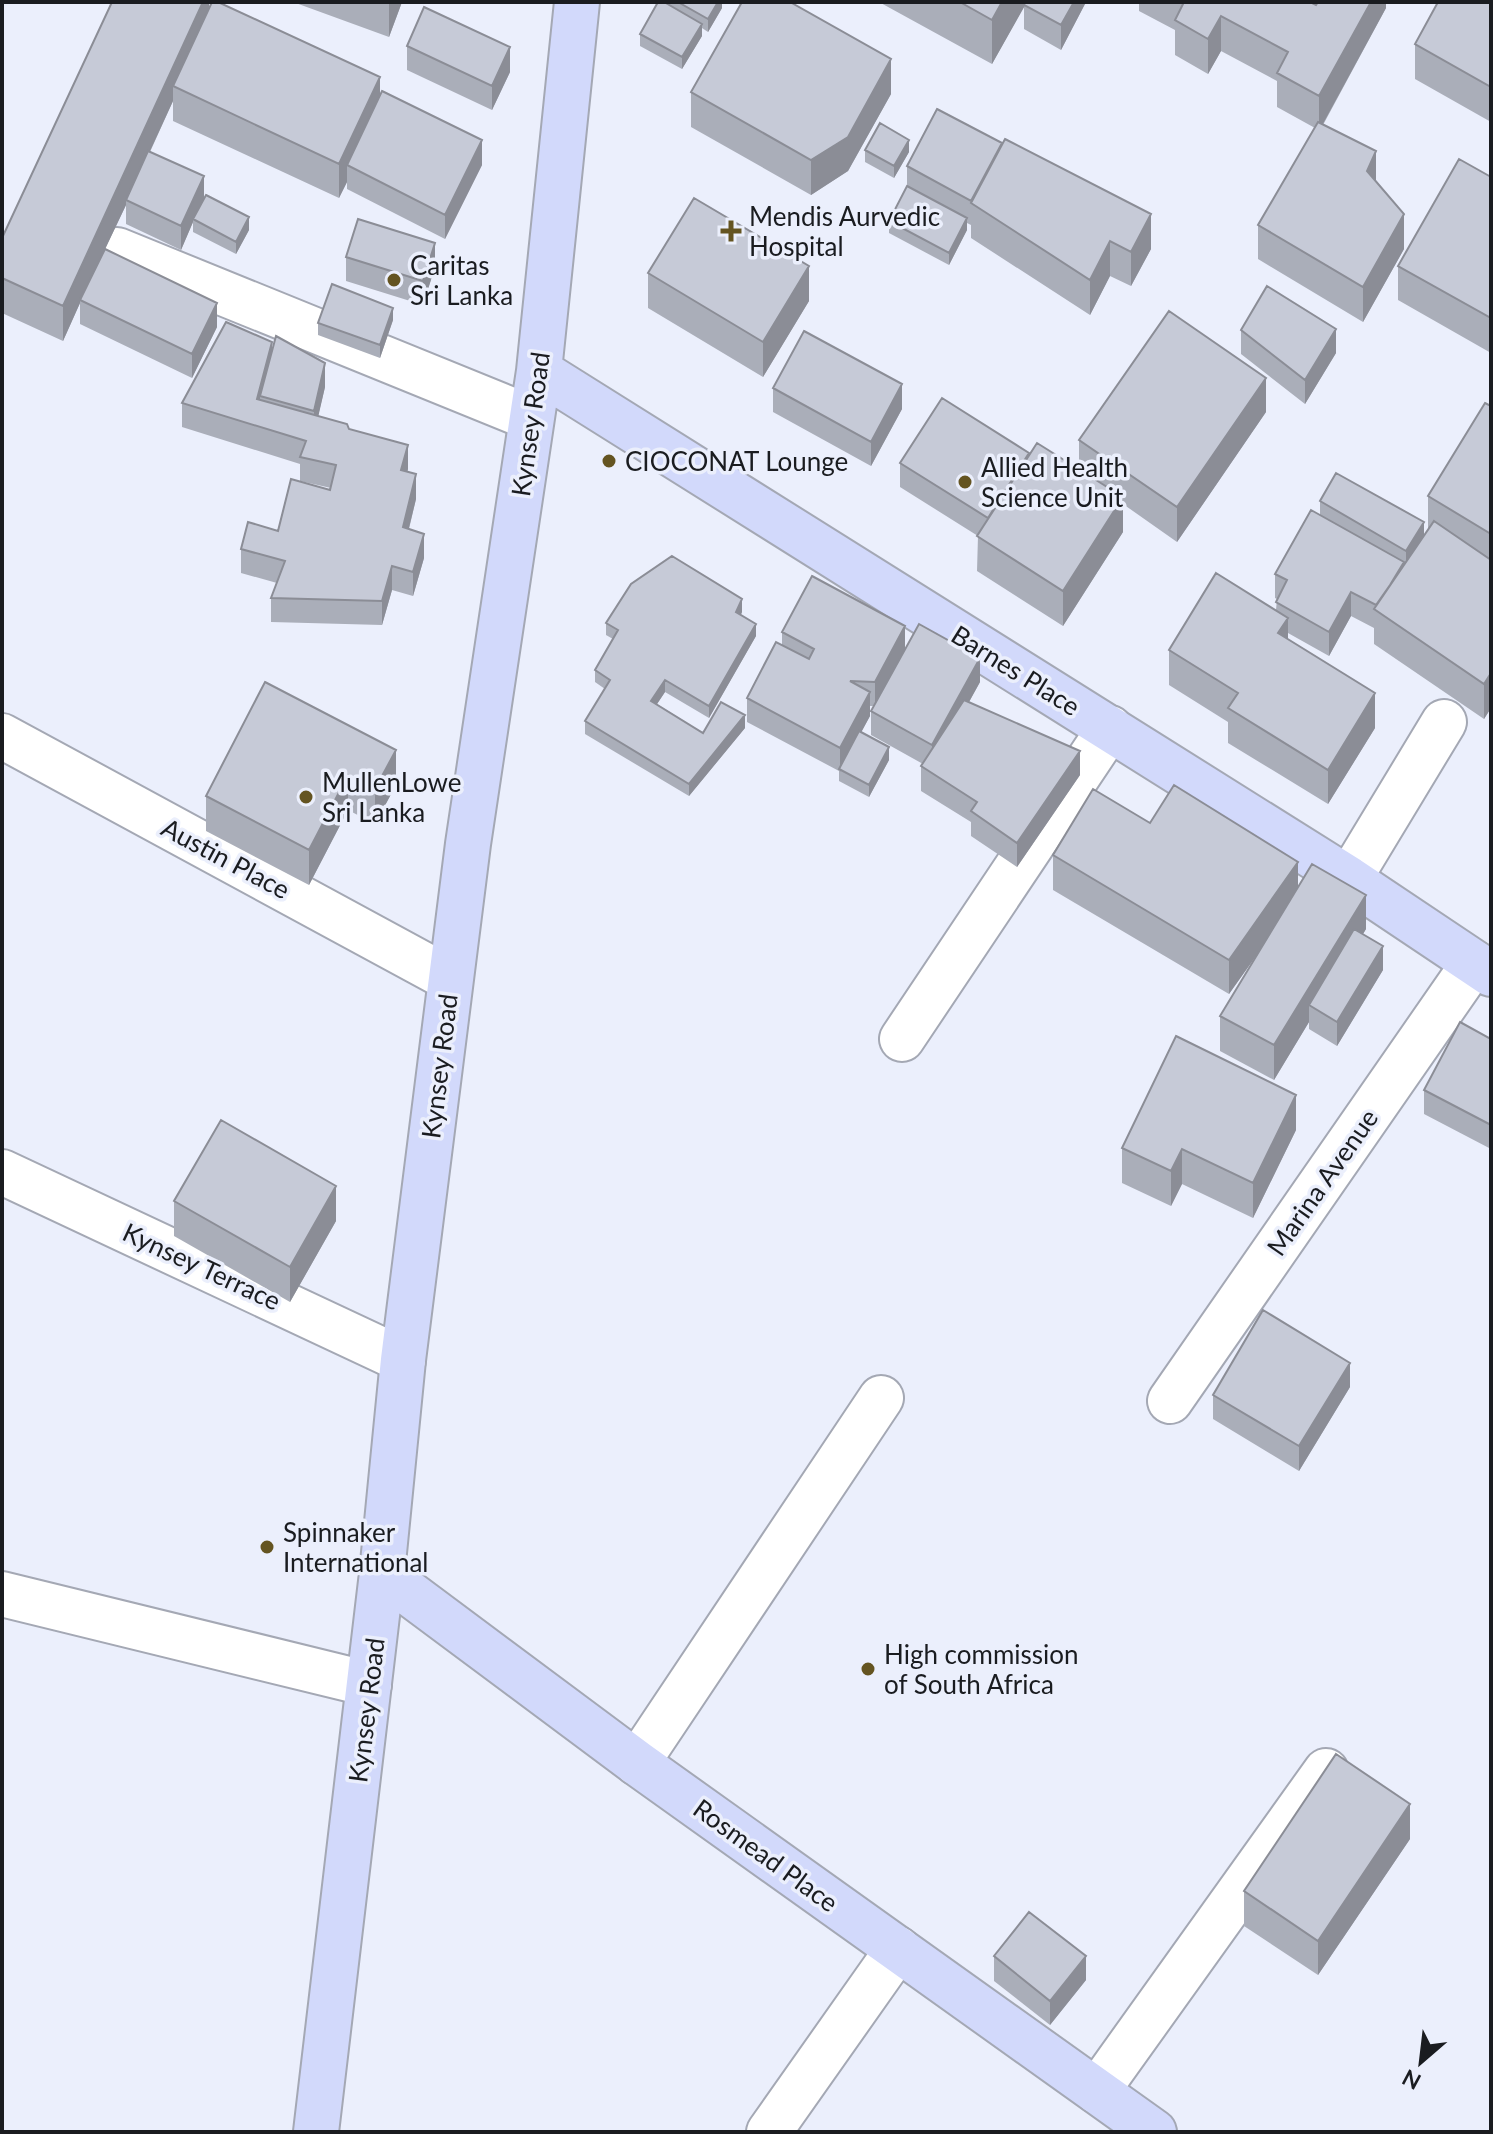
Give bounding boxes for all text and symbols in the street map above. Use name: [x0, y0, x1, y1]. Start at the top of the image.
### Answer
place label: Mendis Aurvedic Hospital: [749, 200, 940, 262]
marker: Mendis Aurvedic Hospital: [720, 220, 742, 242]
place label: Caritas Sri Lanka: [410, 249, 513, 311]
marker: Caritas Sri Lanka: [385, 271, 403, 289]
street label: Kynsey Road: [504, 350, 556, 498]
place label: CIOCONAT Lounge: [625, 445, 848, 477]
place label: Allied Health Science Unit: [981, 451, 1128, 513]
marker: CIOCONAT Lounge: [600, 452, 618, 470]
marker: Allied Health Science Unit: [956, 473, 974, 491]
street label: Barnes Place: [946, 618, 1086, 722]
place label: MullenLowe Sri Lanka: [322, 766, 462, 828]
marker: MullenLowe Sri Lanka: [297, 788, 315, 806]
street label: Austin Place: [156, 811, 296, 905]
street label: Kynsey Road: [414, 992, 464, 1140]
street label: Marina Avenue: [1260, 1103, 1384, 1261]
street label: Kynsey Terrace: [118, 1215, 286, 1317]
place label: Spinnaker International: [283, 1516, 428, 1578]
marker: Spinnaker International: [258, 1538, 276, 1556]
street label: Kynsey Road: [341, 1636, 391, 1784]
place label: High commission of South Africa: [884, 1638, 1079, 1700]
marker: High commission of South Africa: [859, 1660, 877, 1678]
street label: Rosmead Place: [687, 1792, 845, 1918]
north arrow: [1381, 2022, 1461, 2102]
text: N: [1398, 2064, 1425, 2096]

